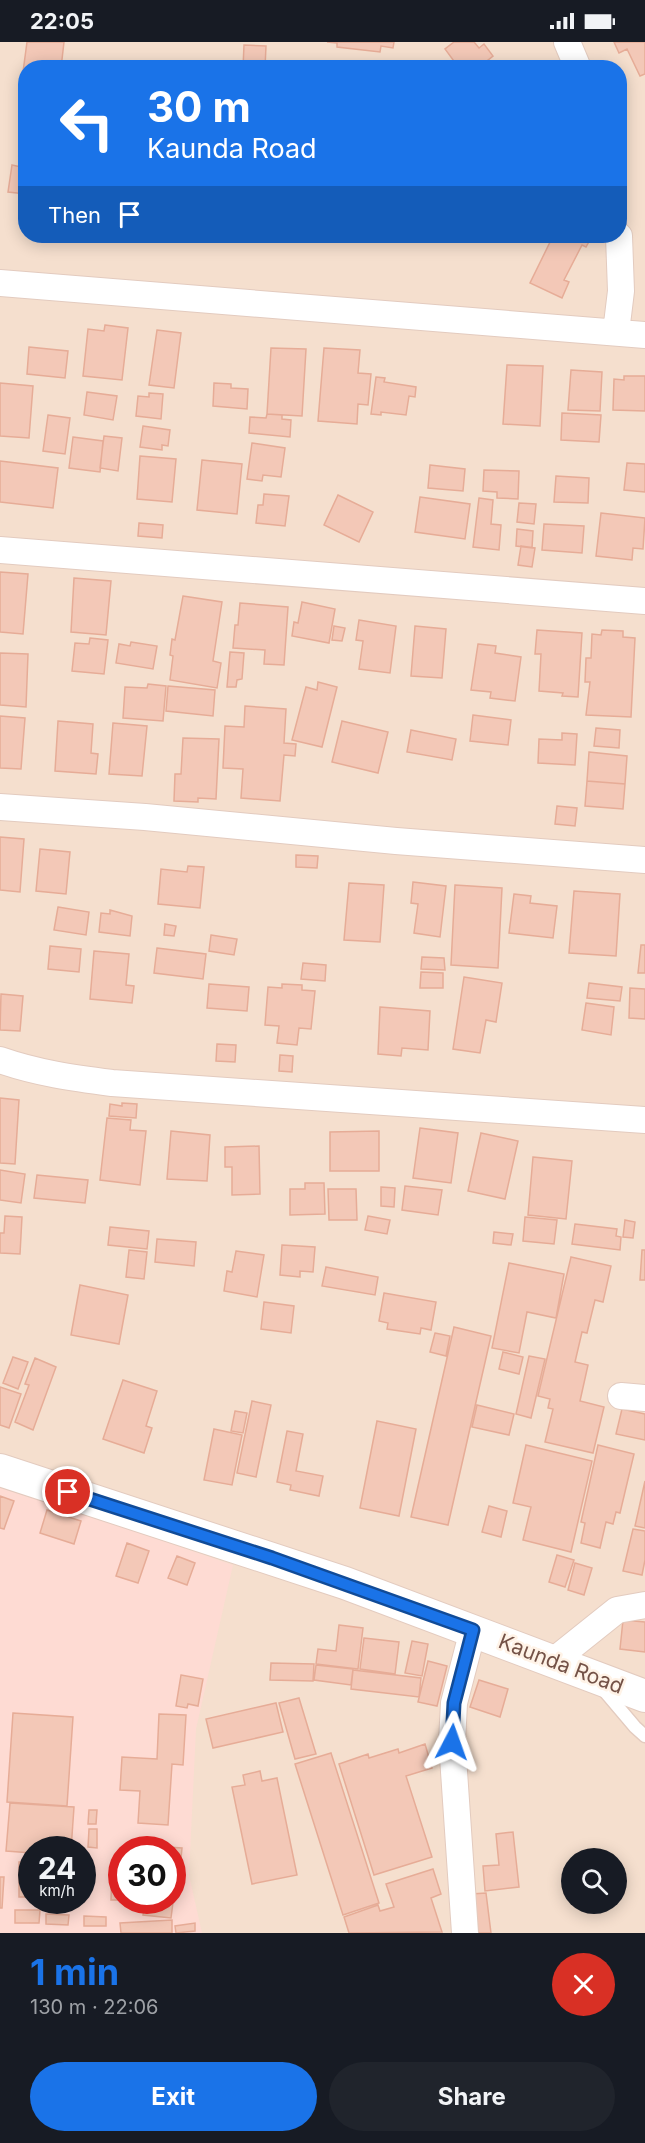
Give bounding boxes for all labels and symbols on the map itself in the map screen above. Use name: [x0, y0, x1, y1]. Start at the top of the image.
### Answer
pin: [42, 1466, 93, 1517]
street label: Kaunda Road: [495, 1628, 627, 1699]
position arrow: [420, 1710, 484, 1774]
speed limit sign: 30: [108, 1836, 186, 1914]

